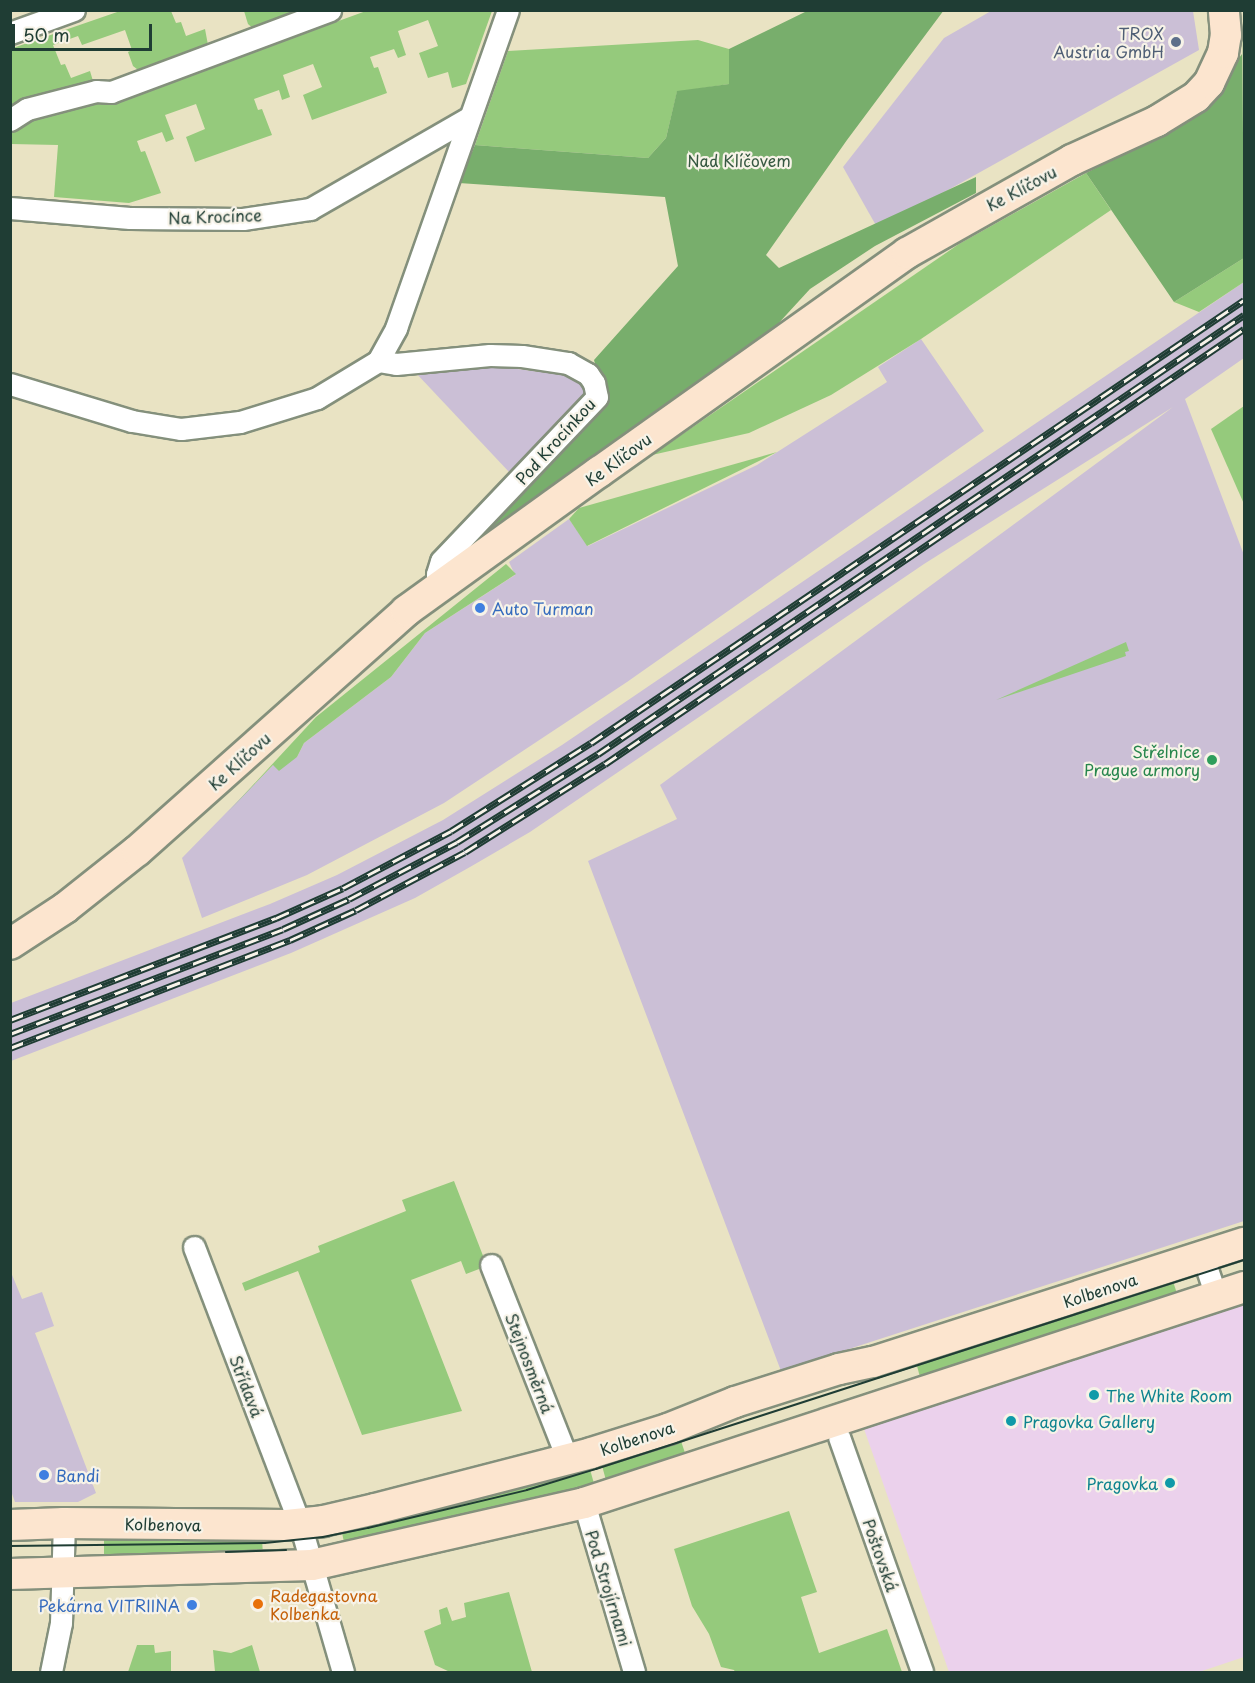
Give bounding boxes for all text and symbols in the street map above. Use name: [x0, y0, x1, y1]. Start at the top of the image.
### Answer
scale bar: [15, 12, 154, 50]
text: 50 m: [23, 21, 70, 48]
place label: TROX Austria GmbH: [1054, 23, 1164, 61]
marker: TROX Austria GmbH: [1169, 35, 1183, 49]
park label: Nad Klíčovem: [687, 150, 791, 170]
street label: Ke Klíčovu: [982, 161, 1060, 215]
street label: Na Krocínce: [168, 205, 262, 227]
street label: Pod Krocínkou: [511, 394, 599, 488]
street label: Ke Klíčovu: [581, 428, 655, 490]
place label: Auto Turman: [492, 598, 595, 618]
marker: Auto Turman: [473, 601, 487, 615]
street label: Ke Klíčovu: [204, 728, 274, 794]
place label: Střelnice Prague armory: [1083, 741, 1200, 779]
marker: Střelnice Prague armory: [1205, 753, 1219, 767]
street label: Kolbenova: [1060, 1269, 1140, 1311]
street label: Stejnosměrná: [502, 1310, 558, 1416]
street label: Střídavá: [226, 1352, 268, 1420]
place label: The White Room: [1106, 1385, 1232, 1405]
marker: The White Room: [1087, 1388, 1101, 1402]
place label: Pragovka Gallery: [1023, 1411, 1157, 1431]
marker: Pragovka Gallery: [1004, 1414, 1018, 1428]
street label: Kolbenova: [597, 1417, 677, 1459]
place label: Bandi: [56, 1465, 100, 1485]
marker: Bandi: [37, 1468, 51, 1482]
place label: Pragovka: [1087, 1473, 1158, 1493]
marker: Pragovka: [1163, 1476, 1177, 1490]
street label: Kolbenova: [124, 1514, 202, 1534]
street label: Poštovská: [860, 1516, 902, 1594]
street label: Pod Strojírnami: [582, 1528, 636, 1648]
place label: Radegastovna Kolbenka: [270, 1585, 377, 1623]
place label: Pekárna VITRIINA: [39, 1595, 180, 1615]
marker: Radegastovna Kolbenka: [251, 1597, 265, 1611]
marker: Pekárna VITRIINA: [185, 1598, 199, 1612]

